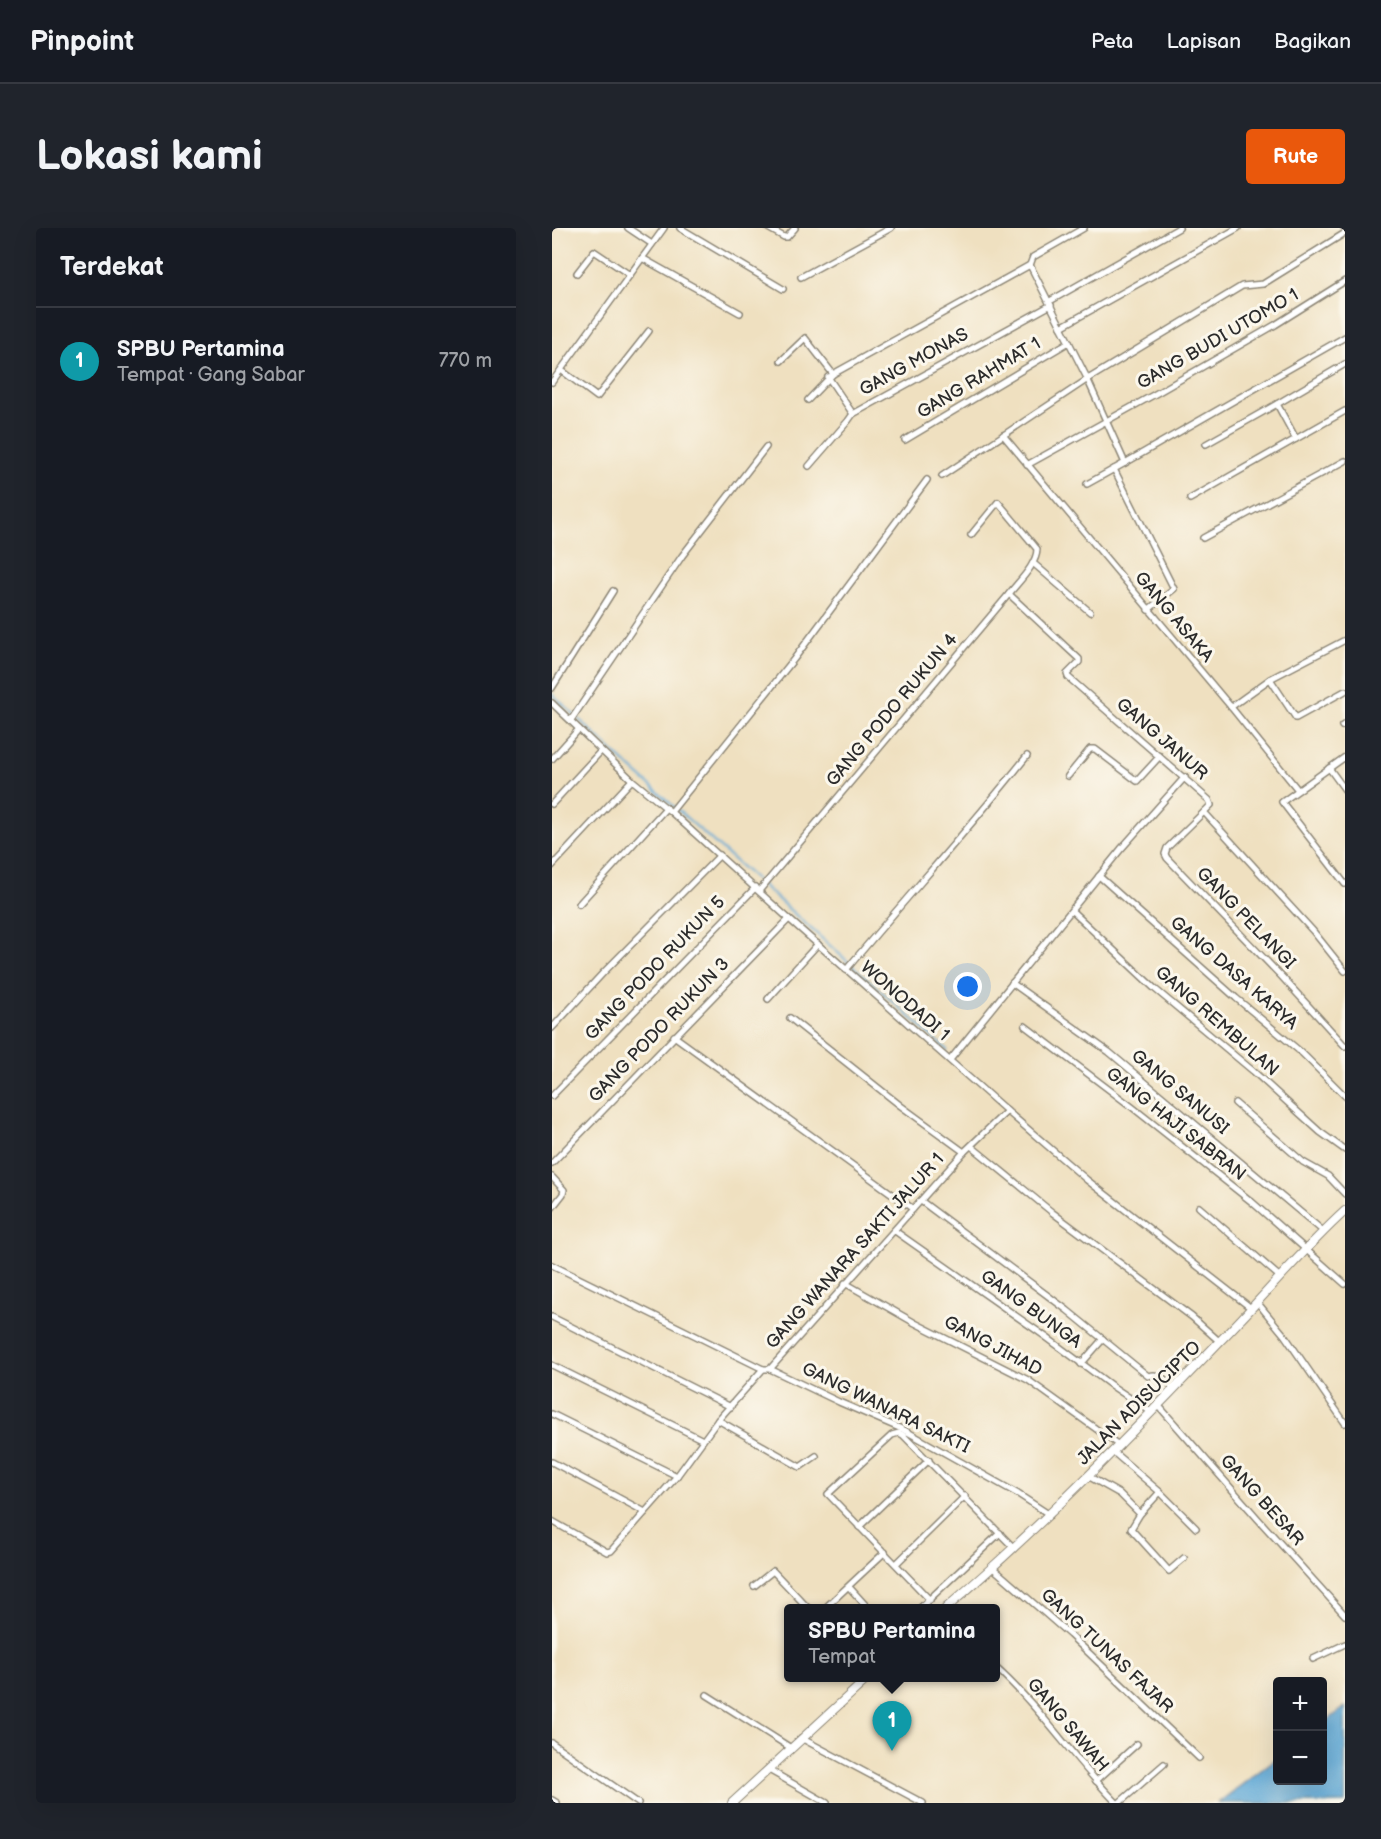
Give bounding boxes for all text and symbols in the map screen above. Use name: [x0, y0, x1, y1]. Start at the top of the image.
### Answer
text: Pinpoint: [30, 25, 134, 58]
text: Peta: [1091, 29, 1133, 54]
text: Lapisan: [1166, 29, 1241, 54]
text: Bagikan: [1274, 29, 1351, 54]
button: Rute: [1246, 129, 1345, 184]
text: Lokasi kami: [36, 131, 262, 182]
text: Terdekat: [60, 252, 163, 283]
street label: GANG BUDI UTOMO 1: [1134, 284, 1302, 394]
street label: GANG MONAS: [856, 323, 972, 400]
street label: GANG RAHMAT 1: [913, 333, 1045, 423]
text: SPBU Pertamina: [117, 336, 285, 363]
text: 1: [75, 349, 84, 373]
text: 770 m: [439, 349, 492, 373]
text: Tempat · Gang Sabar: [117, 363, 305, 387]
street label: GANG ASAKA: [1130, 568, 1218, 666]
street label: GANG PODO RUKUN 4: [822, 629, 962, 791]
street label: GANG JANUR: [1112, 694, 1212, 785]
street label: GANG PELANGI: [1192, 863, 1300, 973]
street label: GANG PODO RUKUN 5: [581, 892, 729, 1044]
street label: GANG DASA KARYA: [1166, 912, 1302, 1034]
street label: GANG PODO RUKUN 3: [584, 953, 734, 1107]
street label: WONODADI 1: [856, 957, 954, 1045]
street label: GANG REMBULAN: [1151, 962, 1283, 1080]
your location: [953, 972, 982, 1001]
street label: GANG SANUSI: [1127, 1045, 1233, 1139]
street label: GANG HAJI SABRAN: [1102, 1063, 1250, 1185]
street label: GANG WANARA SAKTI JALUR 1: [762, 1149, 948, 1353]
street label: GANG BUNGA: [977, 1265, 1085, 1353]
street label: GANG JIHAD: [941, 1311, 1045, 1381]
street label: JALAN ADISUCIPTO: [1073, 1337, 1205, 1469]
street label: GANG WANARA SAKTI: [799, 1358, 973, 1458]
street label: GANG BESAR: [1216, 1450, 1308, 1550]
street label: GANG TUNAS FAJAR: [1037, 1584, 1178, 1718]
popup: [784, 1604, 1000, 1682]
text: SPBU Pertamina: [808, 1618, 976, 1645]
text: Tempat: [808, 1645, 876, 1669]
street label: GANG SAWAH: [1023, 1674, 1113, 1776]
map controls: [1273, 1677, 1327, 1785]
button: +: [1273, 1677, 1327, 1731]
pin: 1: [872, 1702, 912, 1751]
button: −: [1273, 1731, 1327, 1785]

